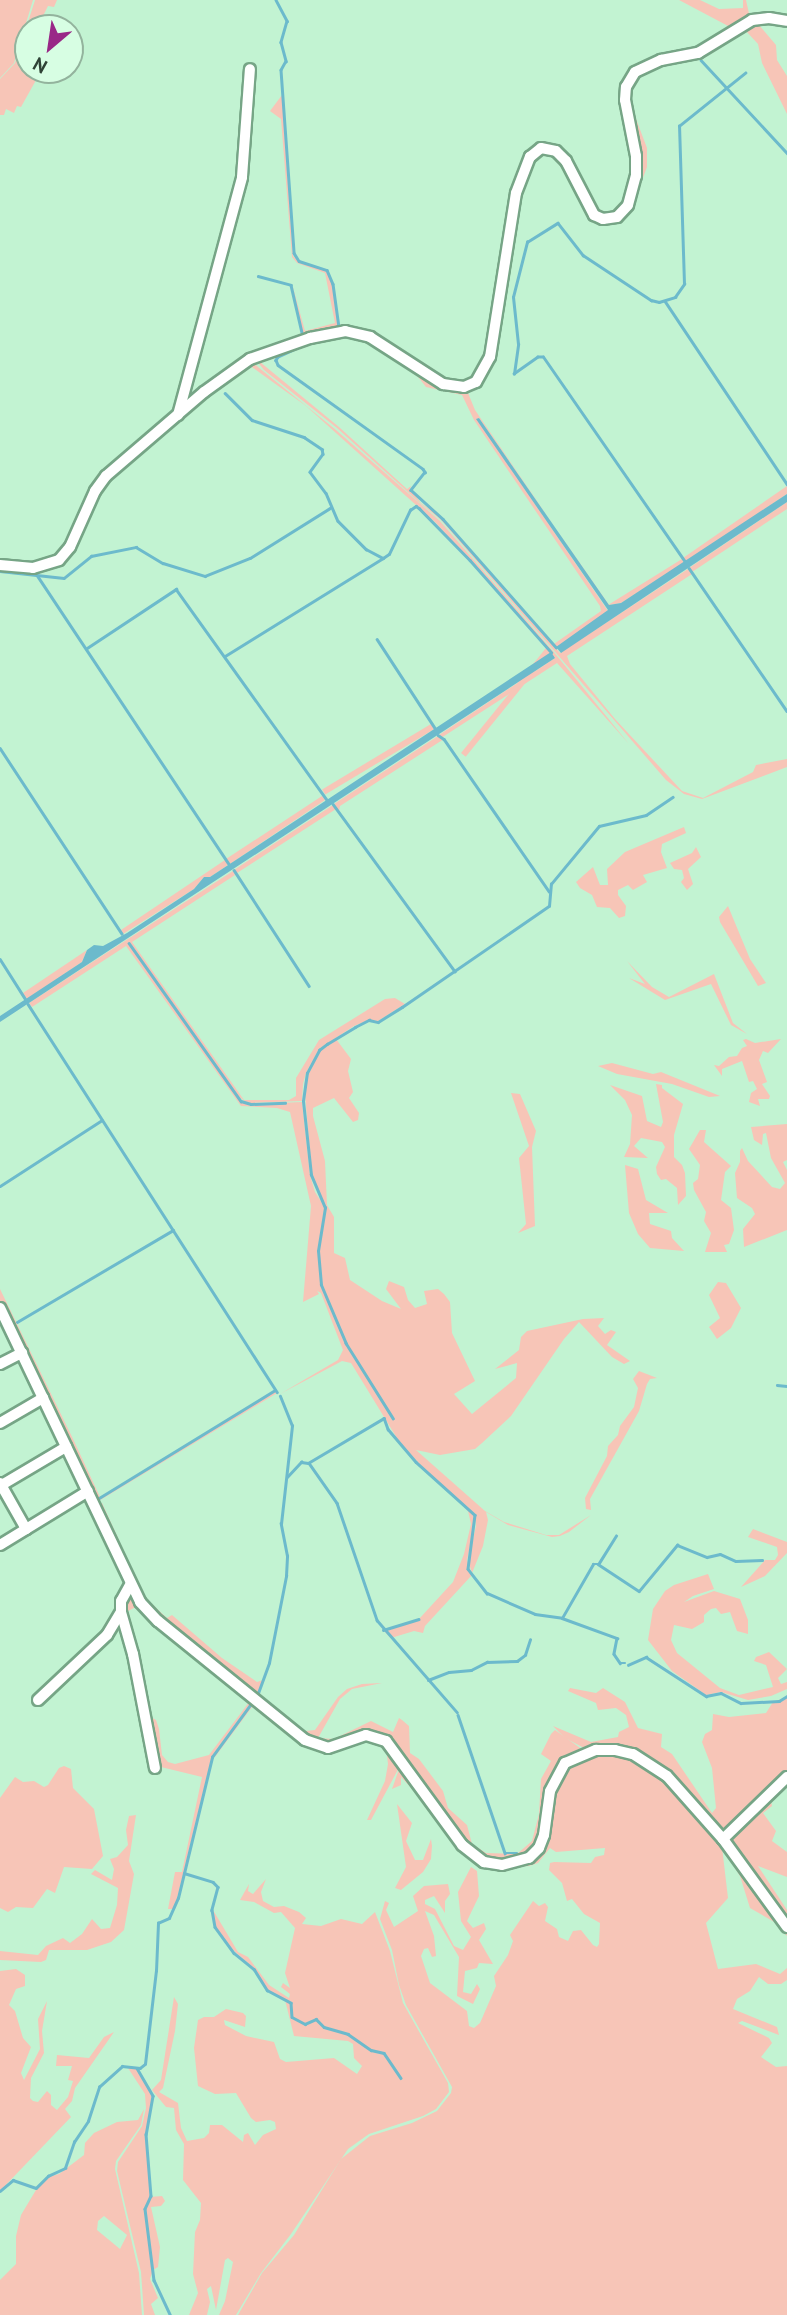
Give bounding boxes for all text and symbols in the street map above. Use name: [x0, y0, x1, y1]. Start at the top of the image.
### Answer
north arrow: [14, 14, 84, 84]
text: N: [29, 52, 51, 79]

